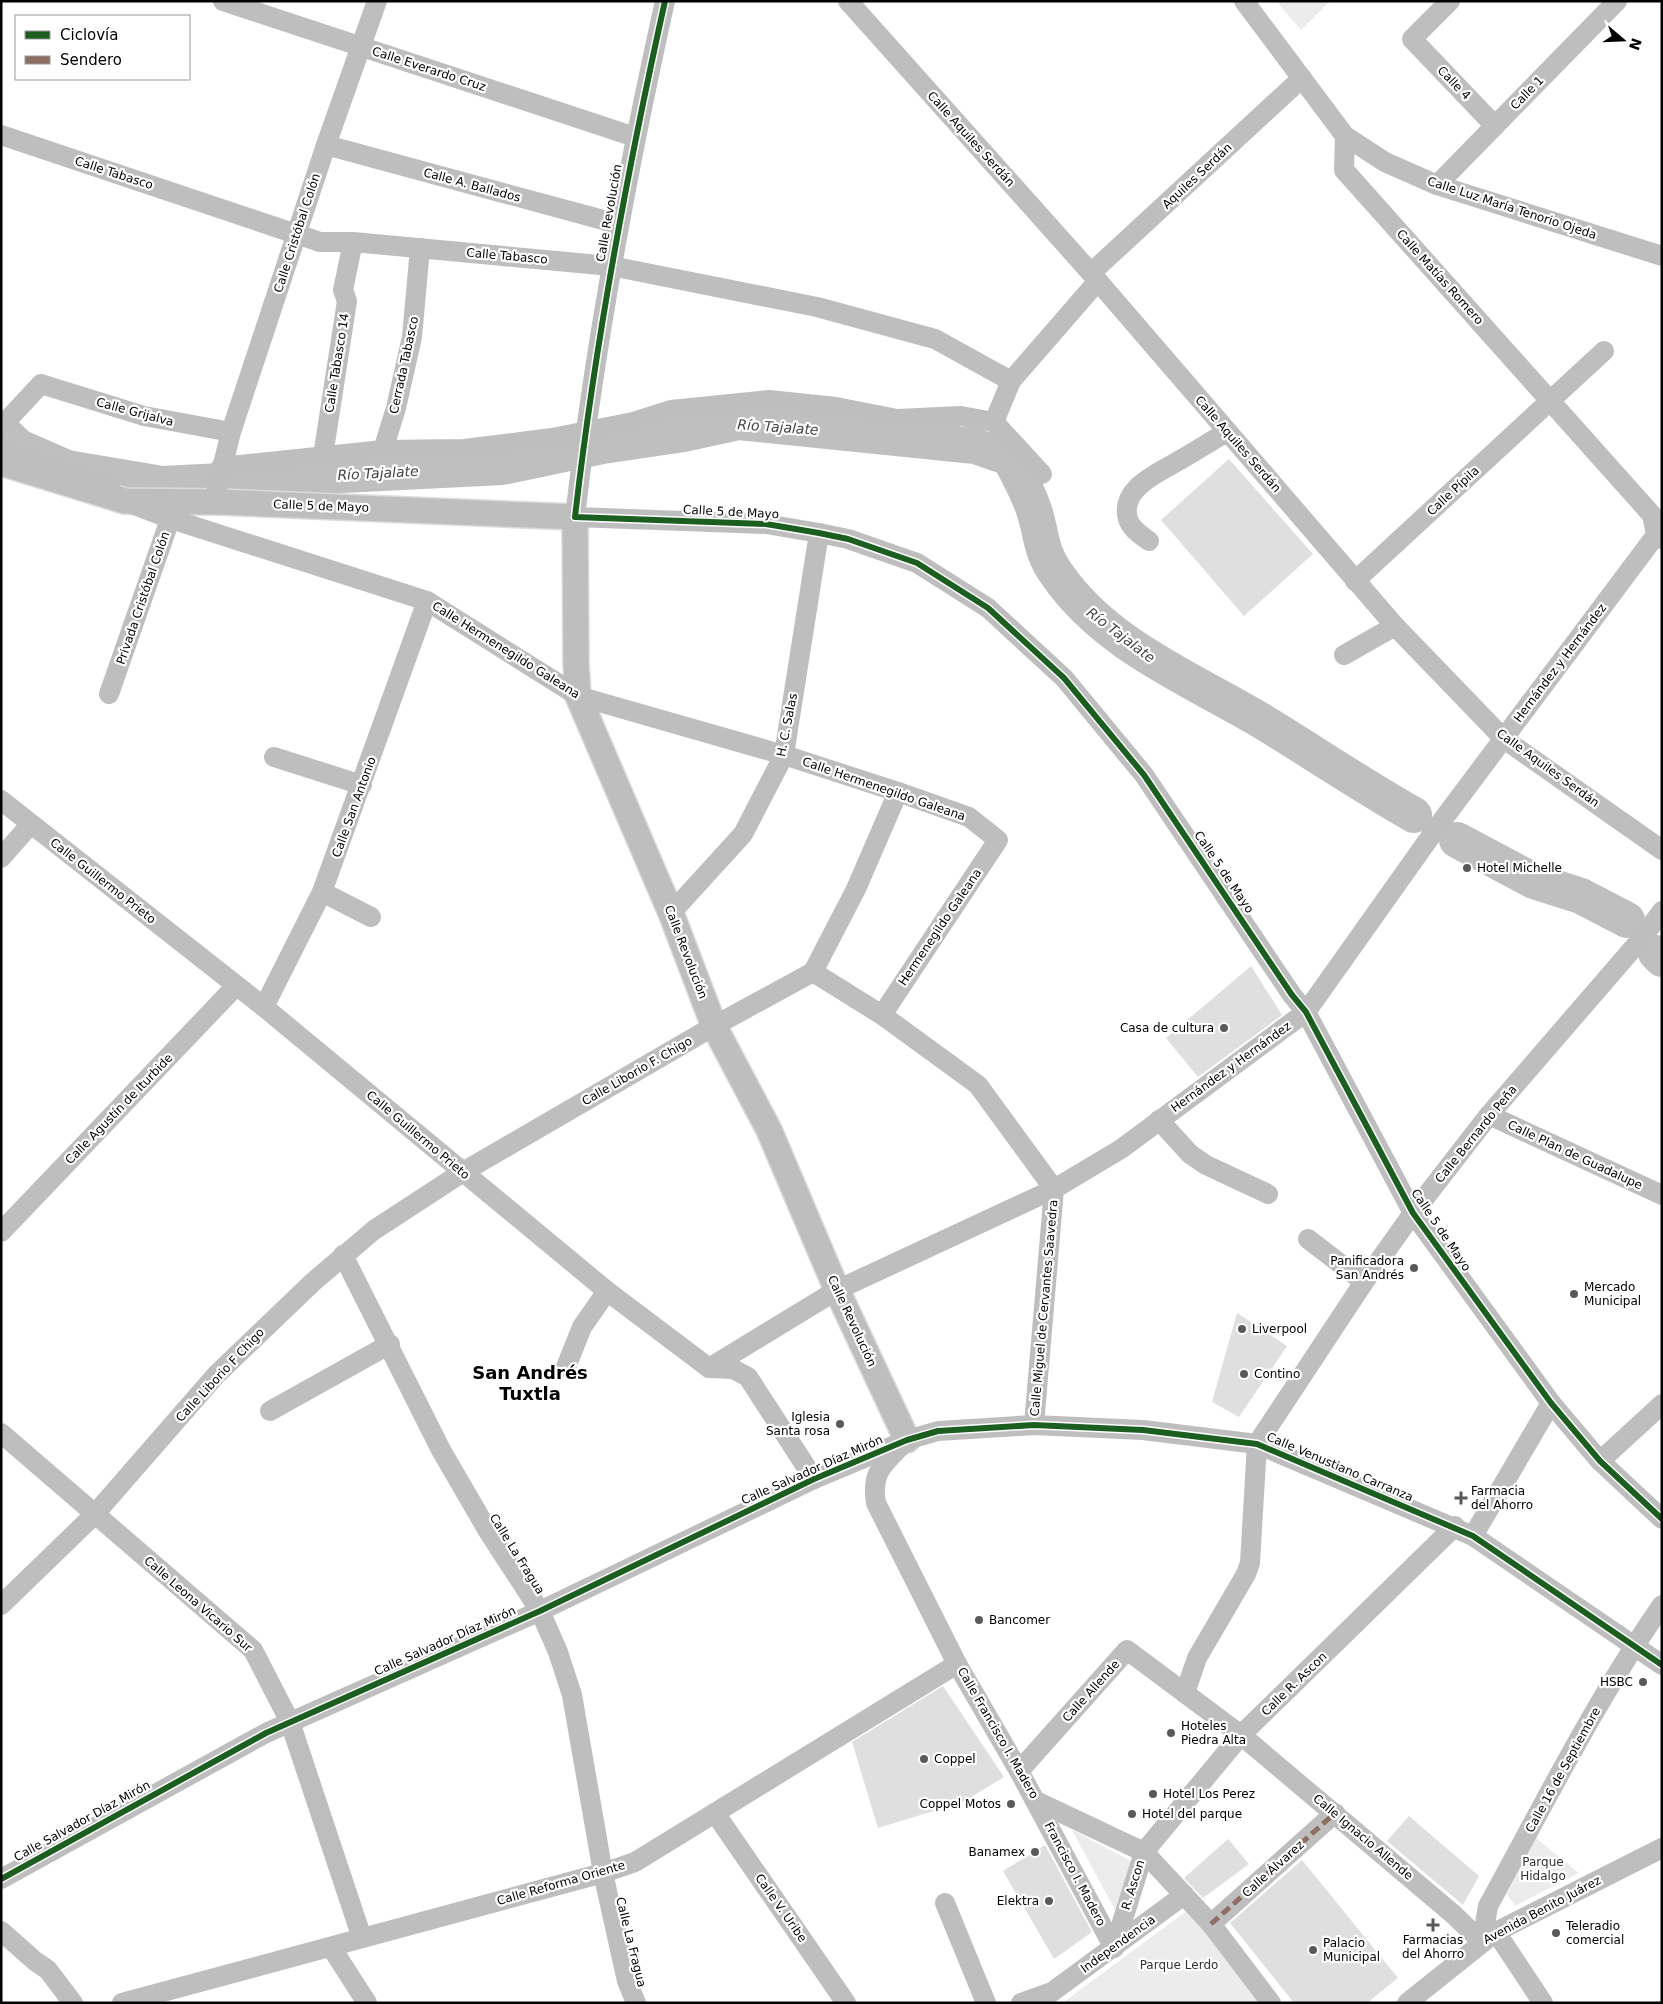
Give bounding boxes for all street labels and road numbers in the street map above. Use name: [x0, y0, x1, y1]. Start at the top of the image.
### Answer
street label: Calle Everardo Cruz: [370, 44, 488, 94]
street label: Calle 4: [1435, 63, 1473, 103]
street label: Calle 1: [1508, 73, 1546, 113]
street label: Calle Aquiles Serdán: [925, 89, 1017, 189]
street label: Aquiles Serdán: [1159, 140, 1235, 212]
street label: Calle Tabasco: [73, 154, 155, 192]
street label: Calle Revolución: [594, 163, 624, 263]
street label: Calle A. Ballados: [422, 165, 522, 205]
street label: Calle Cristóbal Colón: [271, 172, 323, 294]
street label: Calle Luz María Tenorio Ojeda: [1426, 174, 1598, 242]
street label: Calle Matías Romero: [1394, 227, 1486, 327]
street label: Calle Tabasco: [466, 245, 548, 267]
street label: Calle Tabasco 14: [322, 312, 352, 414]
street label: Cerrada Tabasco: [387, 315, 421, 415]
street label: Calle Aquiles Serdán: [1192, 393, 1284, 495]
street label: Calle Grijalva: [95, 395, 175, 429]
street label: Calle Pípila: [1424, 463, 1482, 519]
street label: Calle 5 de Mayo: [273, 497, 369, 515]
street label: Calle 5 de Mayo: [683, 502, 779, 522]
street label: Privada Cristóbal Colón: [114, 530, 172, 666]
street label: Calle Hermenegildo Galeana: [430, 599, 582, 701]
street label: Hernández y Hernández: [1511, 601, 1609, 725]
street label: H. C. Salas: [774, 692, 800, 758]
street label: Calle Aquiles Serdán: [1494, 726, 1602, 810]
street label: Calle Hermenegildo Galeana: [801, 754, 967, 824]
street label: Calle San Antonio: [329, 755, 379, 859]
street label: Calle 5 de Mayo: [1191, 828, 1257, 916]
street label: Calle Guillermo Prieto: [47, 835, 159, 927]
street label: Hermenegildo Galeana: [896, 866, 984, 988]
street label: Calle Revolución: [662, 903, 710, 1001]
street label: Hernández y Hernández: [1168, 1019, 1294, 1115]
street label: Calle Liborio F. Chigo: [579, 1034, 695, 1108]
street label: Calle Agustín de Iturbide: [62, 1051, 176, 1167]
street label: Calle Bernardo Peña: [1432, 1082, 1520, 1186]
street label: Calle Guillermo Prieto: [364, 1088, 472, 1182]
street label: Calle Plan de Guadalupe: [1505, 1118, 1645, 1192]
street label: Calle 5 de Mayo: [1408, 1186, 1474, 1274]
street label: Calle Miguel de Cervantes Saavedra: [1028, 1199, 1060, 1417]
street label: Calle Revolución: [825, 1273, 879, 1369]
street label: Calle Liborio F Chigo: [173, 1325, 267, 1425]
street label: Calle Venustiano Carranza: [1265, 1430, 1415, 1504]
street label: Calle Salvador Díaz Mirón: [739, 1432, 885, 1508]
street label: Calle La Fragua: [487, 1511, 547, 1597]
street label: Calle Leona Vicario Sur: [141, 1553, 255, 1655]
street label: Calle Salvador Díaz Mirón: [372, 1603, 518, 1679]
street label: Calle R. Ascon: [1259, 1649, 1329, 1719]
street label: Calle Allende: [1060, 1657, 1122, 1725]
street label: Calle Francisco I. Madero: [955, 1665, 1041, 1801]
street label: Calle 16 de Septiembre: [1523, 1705, 1603, 1835]
street label: Calle Salvador Díaz Mirón: [12, 1778, 152, 1864]
street label: Calle Ignacio Allende: [1310, 1791, 1416, 1883]
street label: Francisco I. Madero: [1042, 1820, 1108, 1928]
street label: Calle Álvarez: [1239, 1837, 1307, 1900]
street label: Calle Reforma Oriente: [495, 1858, 627, 1908]
street label: R. Ascon: [1119, 1858, 1147, 1912]
street label: Calle V. Uribe: [752, 1871, 810, 1945]
street label: Avenida Benito Juárez: [1481, 1873, 1603, 1947]
street label: Calle La Fragua: [613, 1896, 649, 1988]
street label: Independencia: [1078, 1912, 1158, 1976]

